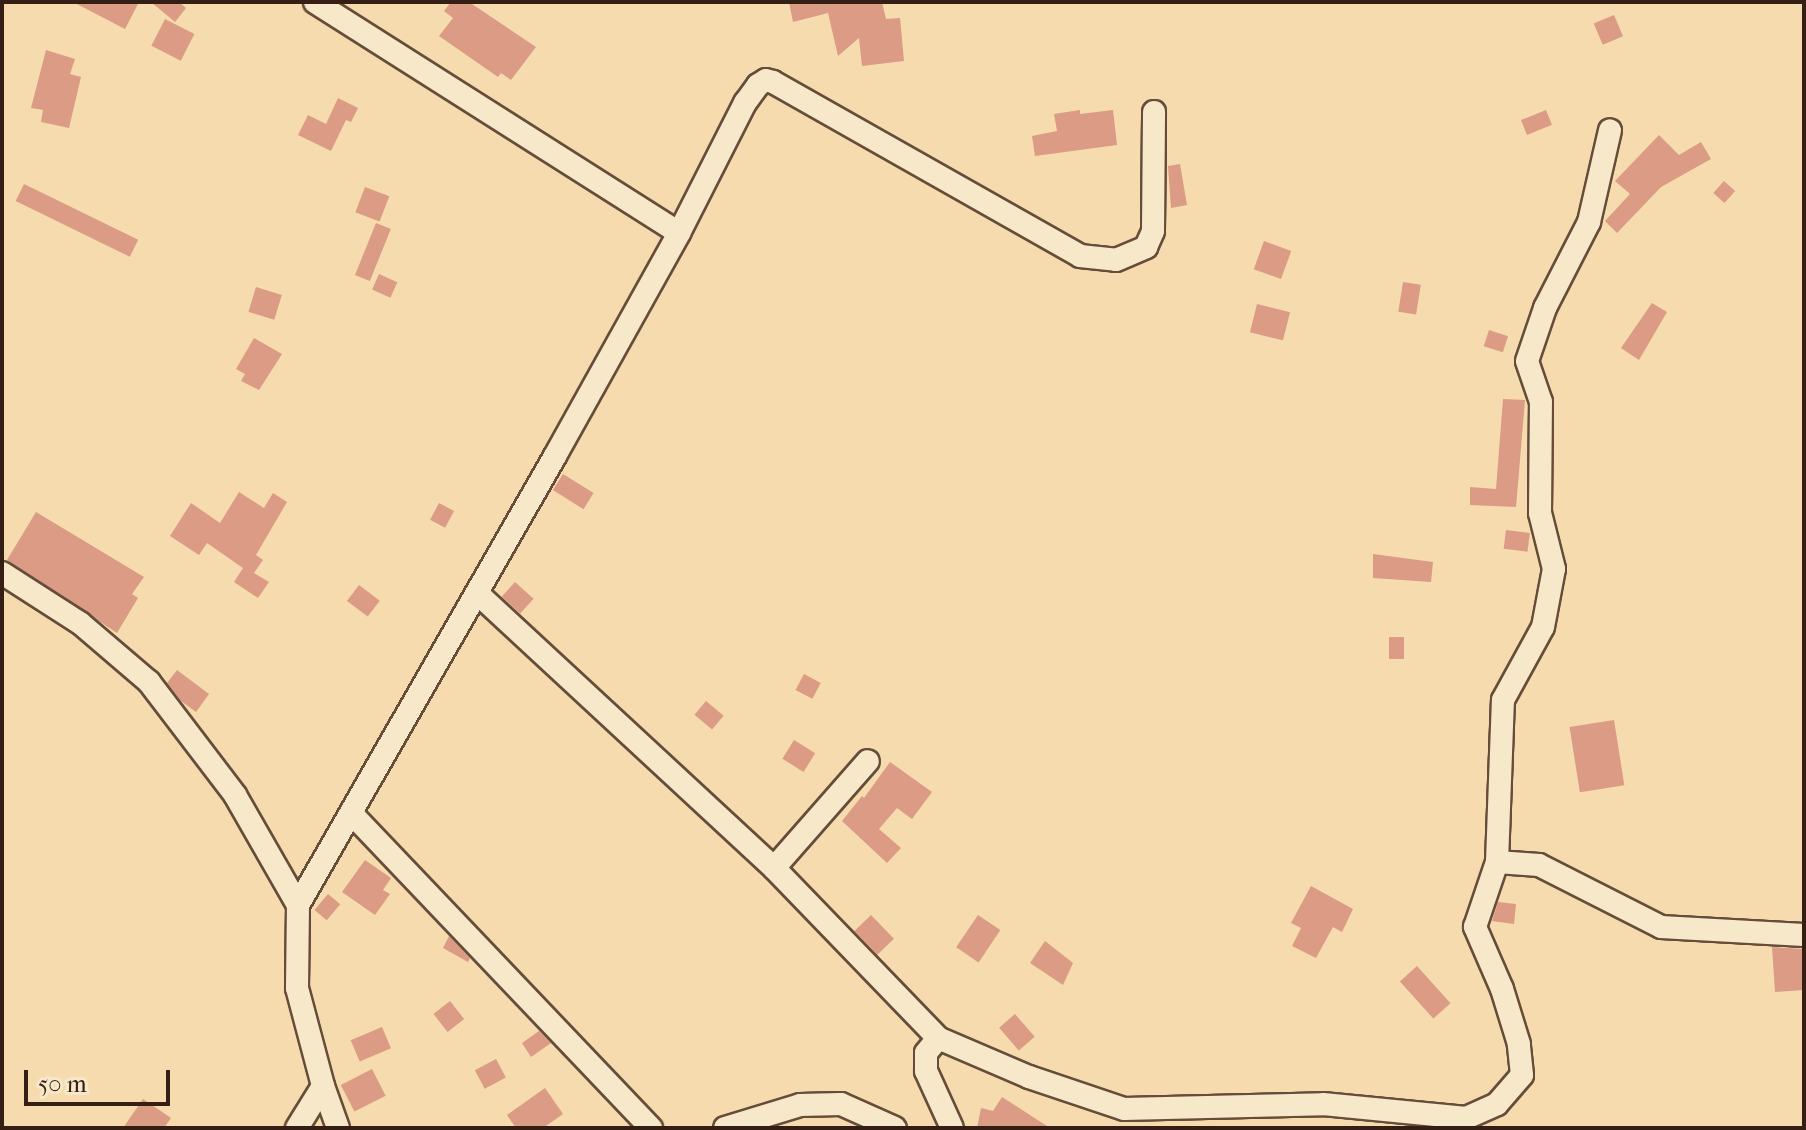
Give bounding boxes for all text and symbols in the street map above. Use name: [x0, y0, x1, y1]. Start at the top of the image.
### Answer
scale bar: [28, 1054, 174, 1104]
text: 50 m: [38, 1070, 87, 1098]

